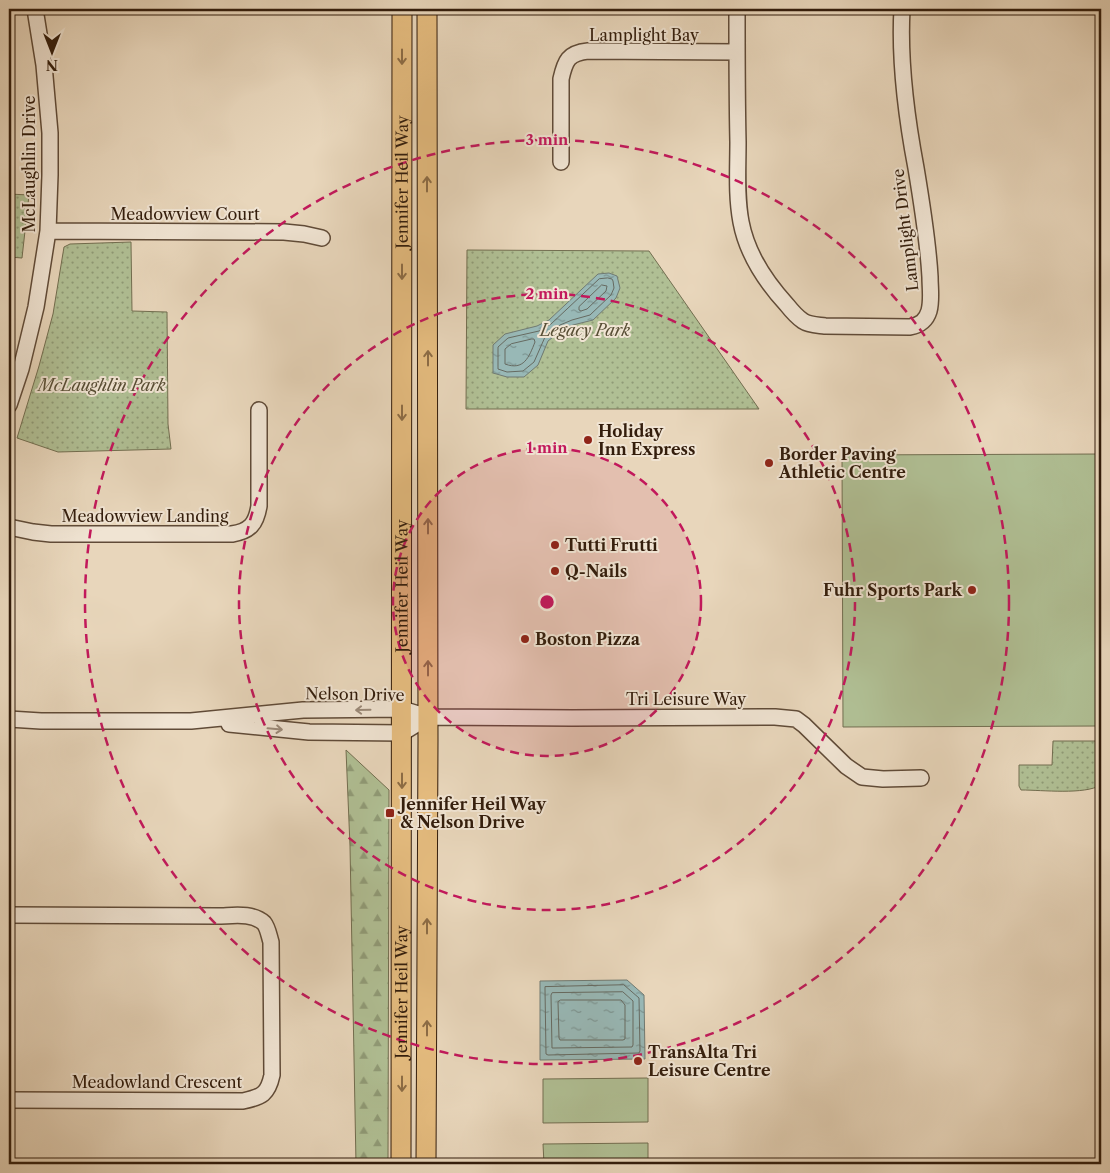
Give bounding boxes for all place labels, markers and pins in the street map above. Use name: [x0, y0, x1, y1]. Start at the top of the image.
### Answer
place label: Holiday Inn Express: [598, 421, 695, 459]
marker: Holiday Inn Express: [582, 434, 594, 446]
place label: Border Paving Athletic Centre: [778, 444, 906, 482]
marker: Border Paving Athletic Centre: [763, 457, 775, 469]
place label: Tutti Frutti: [565, 535, 658, 555]
marker: Tutti Frutti: [549, 539, 561, 551]
place label: Q-Nails: [565, 561, 627, 581]
marker: Q-Nails: [549, 565, 561, 577]
place label: Fuhr Sports Park: [823, 580, 962, 600]
marker: Fuhr Sports Park: [966, 584, 978, 596]
centre of rings: [538, 593, 556, 611]
place label: Boston Pizza: [535, 629, 641, 649]
marker: Boston Pizza: [519, 633, 531, 645]
place label: Jennifer Heil Way & Nelson Drive: [397, 794, 547, 832]
marker: Jennifer Heil Way & Nelson Drive: [384, 807, 396, 819]
place label: TransAlta Tri Leisure Centre: [648, 1042, 771, 1080]
marker: TransAlta Tri Leisure Centre: [632, 1055, 644, 1067]

